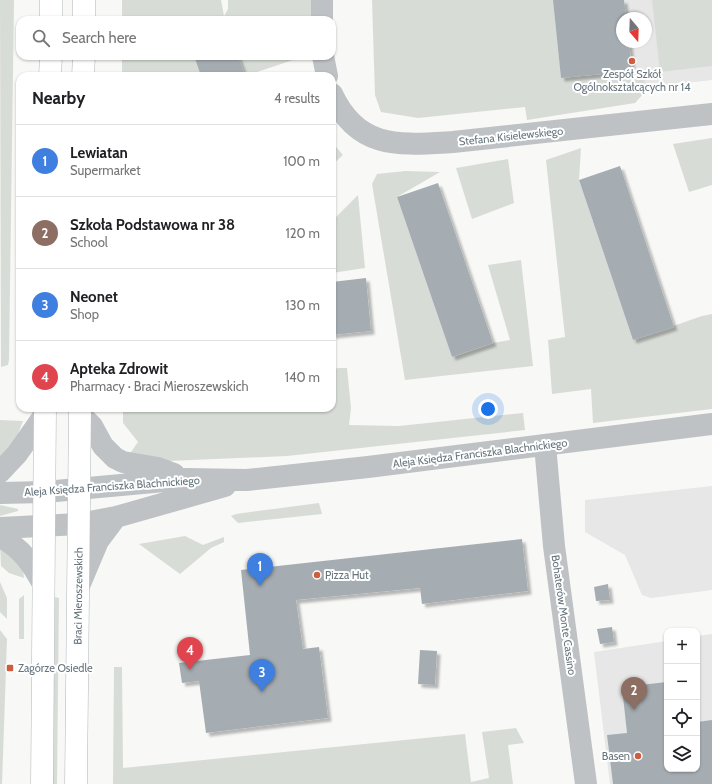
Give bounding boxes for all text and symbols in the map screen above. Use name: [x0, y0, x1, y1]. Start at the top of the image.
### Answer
north arrow: [616, 12, 652, 48]
search box: [16, 16, 336, 60]
icon: search: [30, 27, 52, 49]
text: Search here: [62, 29, 137, 47]
marker: Zespół Szkół Ogólnokształcących nr 14: [627, 56, 637, 66]
place label: Zespół Szkół Ogólnokształcących nr 14: [573, 67, 691, 94]
text: Nearby: [32, 88, 85, 108]
text: 4 results: [274, 90, 320, 106]
street label: Stefana Kisielewskiego: [458, 124, 564, 148]
text: Lewiatan: [70, 144, 128, 162]
text: 1: [43, 153, 47, 169]
text: 100 m: [283, 153, 320, 169]
text: Supermarket: [70, 162, 141, 178]
text: Szkoła Podstawowa nr 38: [70, 216, 235, 234]
text: 2: [42, 225, 48, 241]
text: 120 m: [286, 225, 320, 241]
text: School: [70, 234, 108, 250]
text: Neonet: [70, 288, 118, 306]
text: 3: [41, 297, 49, 313]
text: 130 m: [285, 297, 320, 313]
text: Shop: [70, 306, 99, 322]
text: Apteka Zdrowit: [70, 360, 168, 378]
text: 4: [41, 369, 49, 385]
text: 140 m: [285, 369, 320, 385]
text: Pharmacy · Braci Mieroszewskich: [70, 378, 249, 394]
your location: [478, 399, 498, 419]
street label: Aleja Księdza Franciszka Blachnickiego: [392, 435, 568, 471]
street label: Aleja Księdza Franciszka Blachnickiego: [24, 473, 200, 499]
street label: Braci Mieroszewskich: [70, 547, 86, 645]
pin: 1: [247, 553, 273, 586]
street label: Bohaterów Monte Cassino: [549, 554, 579, 676]
place label: Pizza Hut: [325, 568, 369, 582]
marker: Pizza Hut: [312, 570, 322, 580]
map controls: [664, 628, 700, 772]
button: +: [664, 628, 700, 664]
pin: 4: [177, 637, 203, 670]
pin: 3: [249, 659, 275, 692]
place label: Zagórze Osiedle: [18, 661, 93, 675]
marker: Zagórze Osiedle: [5, 663, 15, 673]
button: −: [664, 664, 700, 700]
pin: 2: [621, 677, 647, 710]
button: locate: [664, 700, 700, 736]
button: layers: [664, 736, 700, 772]
place label: Basen: [602, 749, 630, 763]
marker: Basen: [633, 751, 643, 761]

